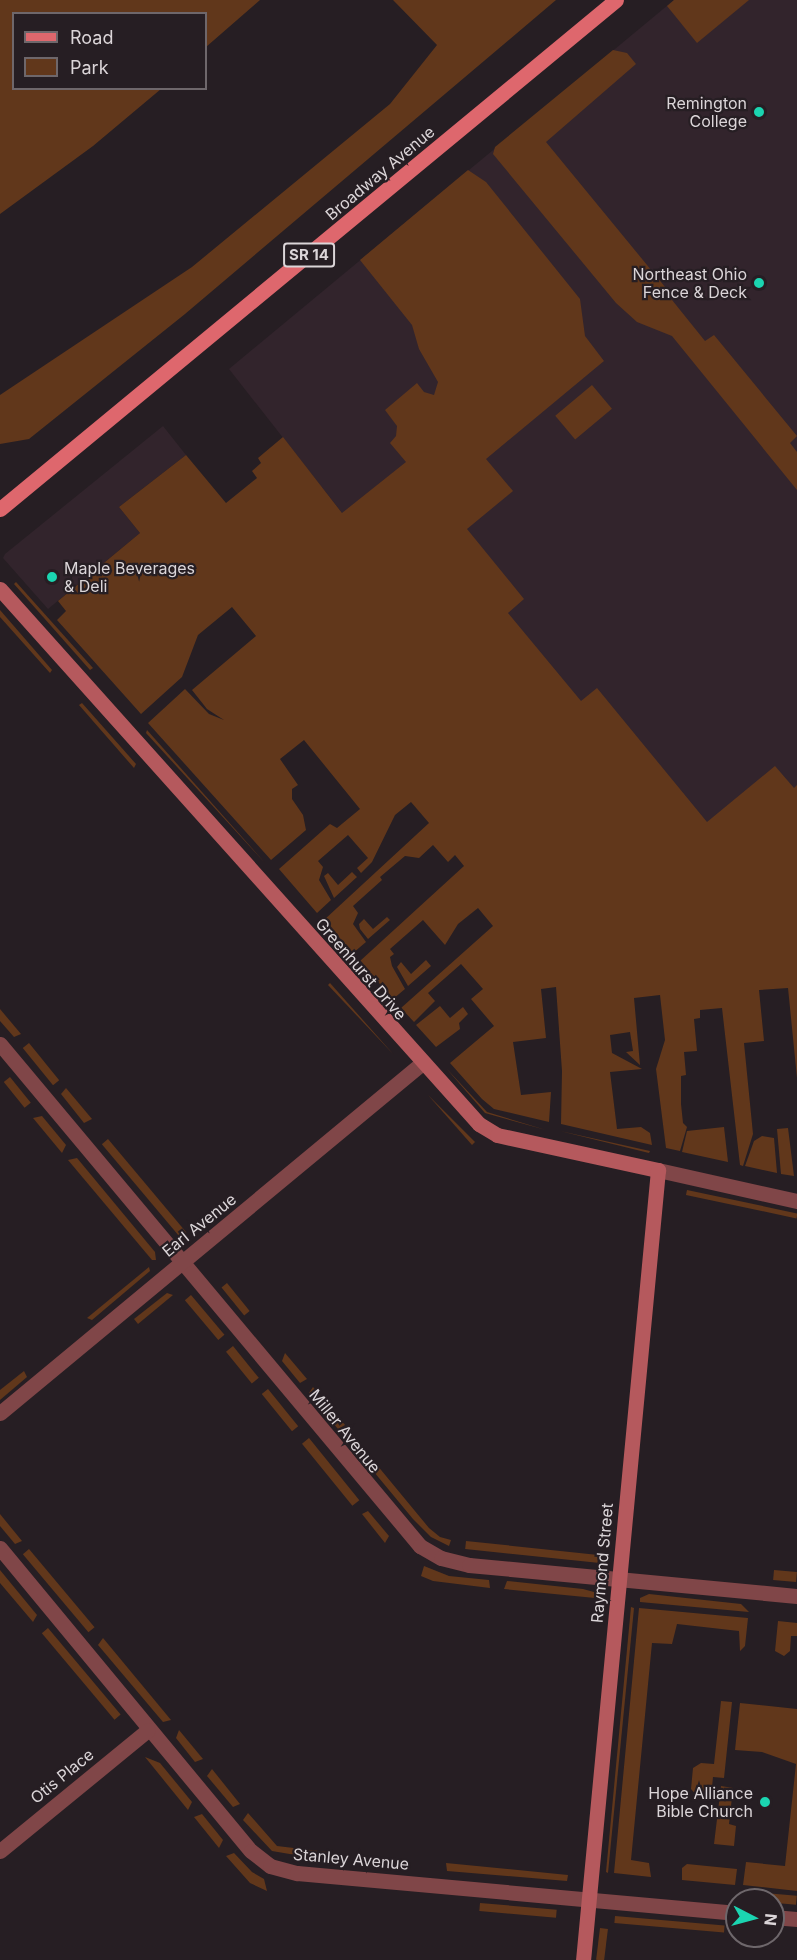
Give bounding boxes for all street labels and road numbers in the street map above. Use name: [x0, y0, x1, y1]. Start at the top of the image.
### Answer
street label: Broadway Avenue: [322, 122, 438, 224]
road number: SR 14: [282, 243, 336, 267]
street label: Greenhurst Drive: [312, 914, 410, 1024]
street label: Earl Avenue: [158, 1189, 240, 1261]
street label: Miller Avenue: [305, 1385, 385, 1477]
street label: Raymond Street: [587, 1502, 617, 1624]
street label: Otis Place: [26, 1745, 98, 1807]
street label: Stanley Avenue: [292, 1844, 410, 1874]

